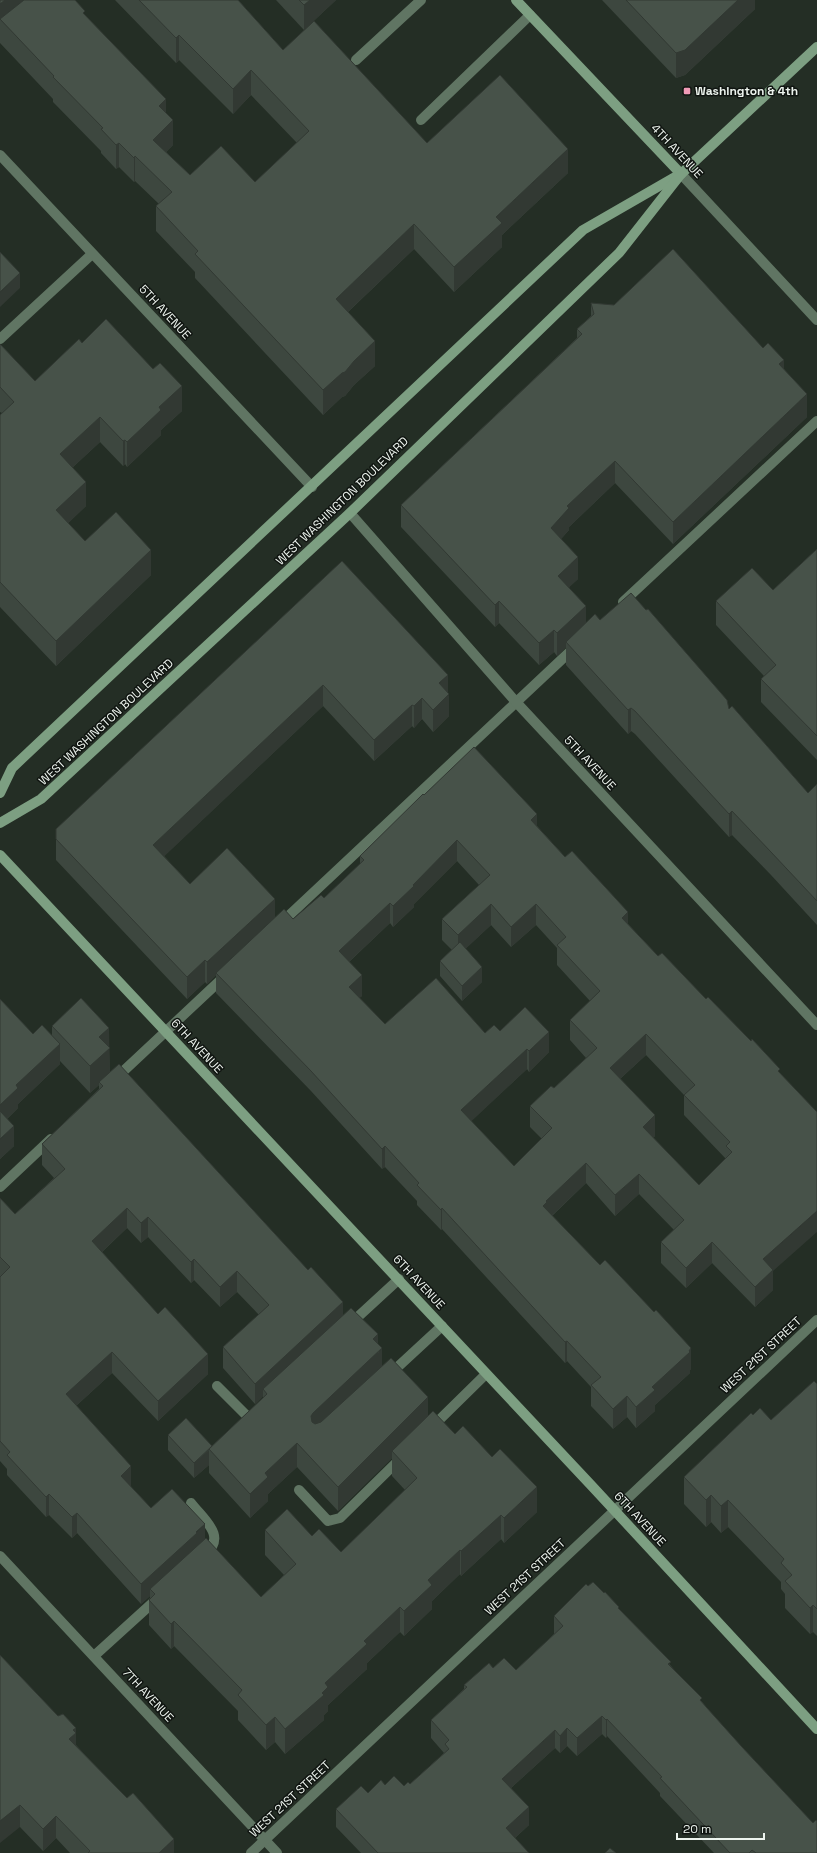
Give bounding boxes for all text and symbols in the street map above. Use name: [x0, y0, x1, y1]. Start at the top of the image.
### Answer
place label: Washington & 4th: [695, 83, 798, 99]
marker: Washington & 4th: [682, 86, 692, 96]
street label: 4TH AVENUE: [648, 120, 707, 182]
street label: 5TH AVENUE: [136, 281, 195, 343]
street label: WEST WASHINGTON BOULEVARD: [272, 433, 412, 569]
street label: WEST WASHINGTON BOULEVARD: [35, 655, 177, 789]
street label: 5TH AVENUE: [561, 732, 620, 794]
street label: 6TH AVENUE: [168, 1015, 227, 1077]
street label: 6TH AVENUE: [390, 1251, 449, 1313]
street label: WEST 21ST STREET: [717, 1313, 805, 1397]
street label: 6TH AVENUE: [611, 1488, 670, 1550]
street label: WEST 21ST STREET: [481, 1535, 569, 1619]
street label: 7TH AVENUE: [119, 1665, 177, 1726]
street label: WEST 21ST STREET: [246, 1757, 334, 1841]
scale bar: [677, 1815, 764, 1841]
text: 20 m: [683, 1821, 711, 1837]

